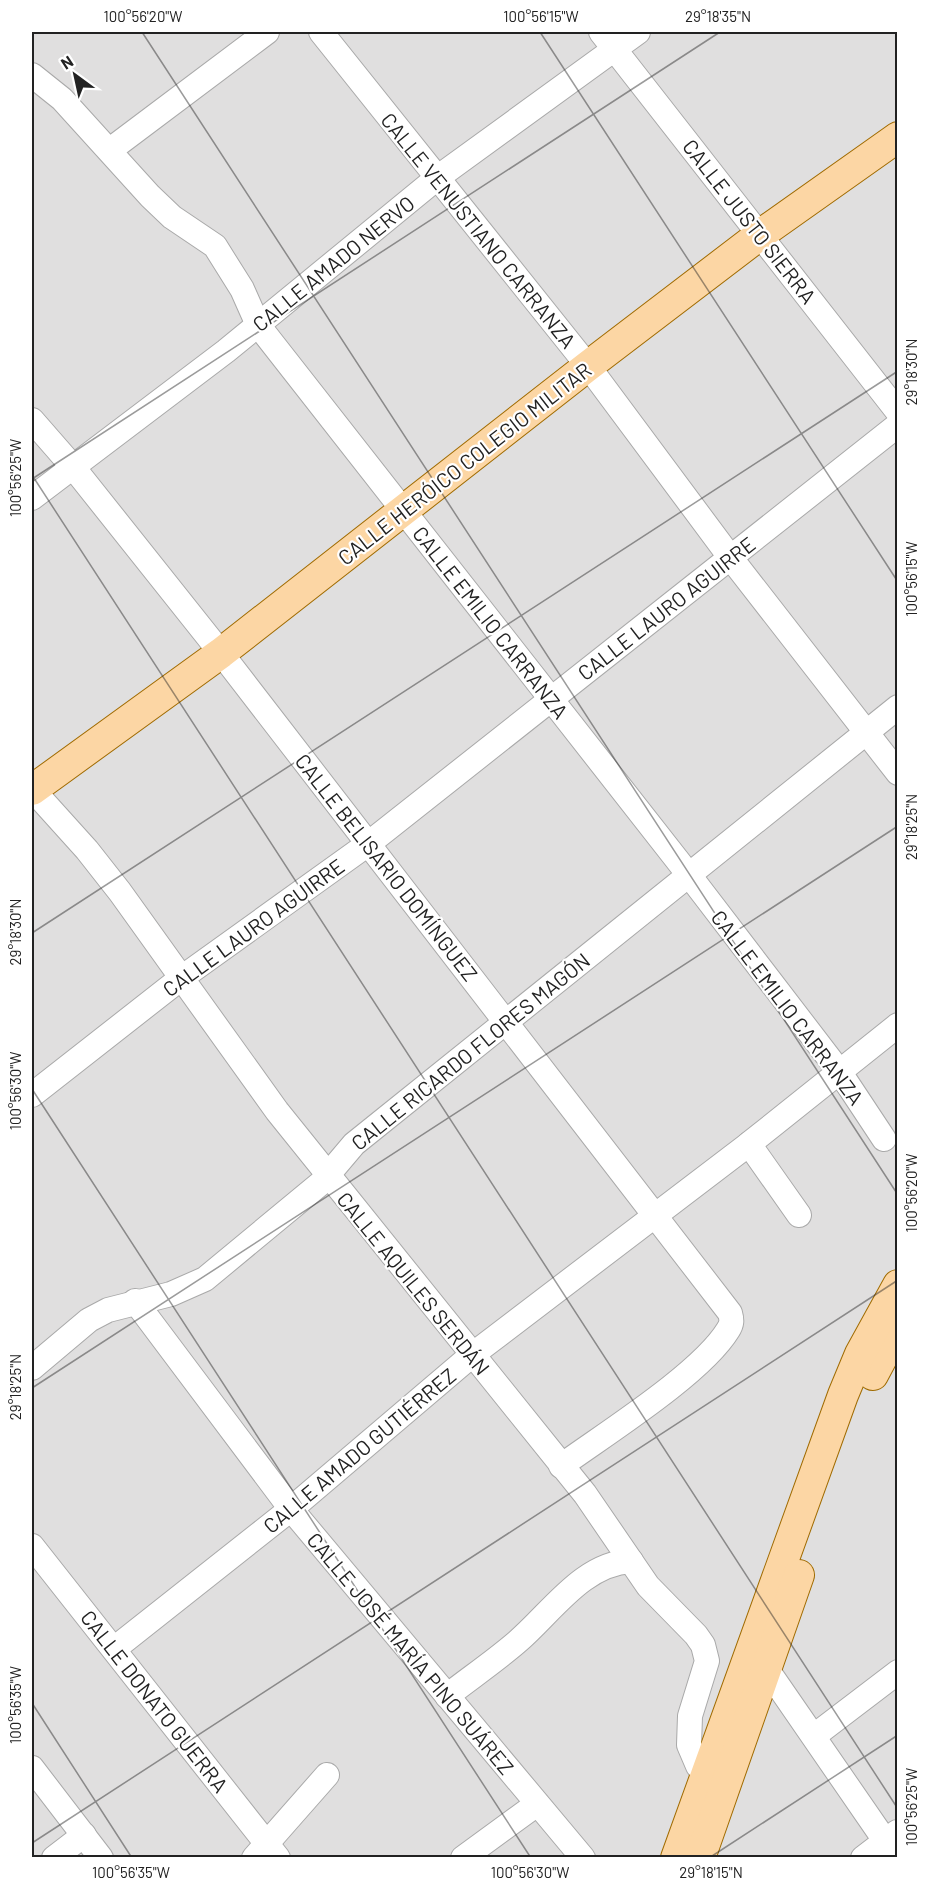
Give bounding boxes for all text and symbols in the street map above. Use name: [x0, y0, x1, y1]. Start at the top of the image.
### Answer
text: 100°56'20"W: [104, 7, 182, 25]
text: 100°56'15"W: [503, 7, 579, 25]
text: 29°18'35"N: [685, 7, 751, 25]
north arrow: [45, 45, 105, 105]
text: N: [57, 51, 76, 73]
street label: CALLE VENUSTIANO CARRANZA: [376, 107, 582, 353]
street label: CALLE JUSTO SIERRA: [678, 134, 822, 308]
street label: CALLE AMADO NERVO: [247, 190, 419, 336]
text: 29°18'30"N: [902, 339, 920, 405]
street label: CALLE HERÓICO COLEGIO MILITAR: [332, 356, 596, 570]
text: 100°56'25"W: [6, 439, 24, 517]
street label: CALLE EMILIO CARRANZA: [408, 521, 574, 723]
street label: CALLE LAURO AGUIRRE: [572, 531, 760, 685]
text: 100°56'15"W: [902, 541, 920, 617]
street label: CALLE BELISARIO DOMÍNGUEZ: [291, 748, 483, 986]
text: 29°18'25"N: [902, 794, 920, 860]
street label: CALLE LAURO AGUIRRE: [157, 853, 349, 1001]
text: 29°18'30"N: [6, 899, 24, 965]
street label: CALLE EMILIO CARRANZA: [707, 905, 870, 1109]
street label: CALLE RICARDO FLORES MAGÓN: [346, 947, 594, 1155]
text: 100°56'30"W: [6, 1052, 24, 1130]
text: 100°56'20"W: [902, 1154, 920, 1232]
street label: CALLE AQUILES SERDÁN: [332, 1186, 496, 1380]
text: 29°18'25"N: [6, 1354, 24, 1420]
street label: CALLE AMADO GUTIÉRREZ: [258, 1362, 460, 1538]
street label: CALLE JOSÉ MARÍA PINO SUÁREZ: [302, 1527, 520, 1779]
street label: CALLE DONATO GUERRA: [76, 1605, 234, 1797]
text: 100°56'35"W: [6, 1666, 24, 1744]
text: 100°56'25"W: [902, 1768, 920, 1846]
text: 100°56'35"W: [92, 1863, 170, 1881]
text: 100°56'30"W: [491, 1863, 569, 1881]
text: 29°18'15"N: [679, 1863, 743, 1881]

